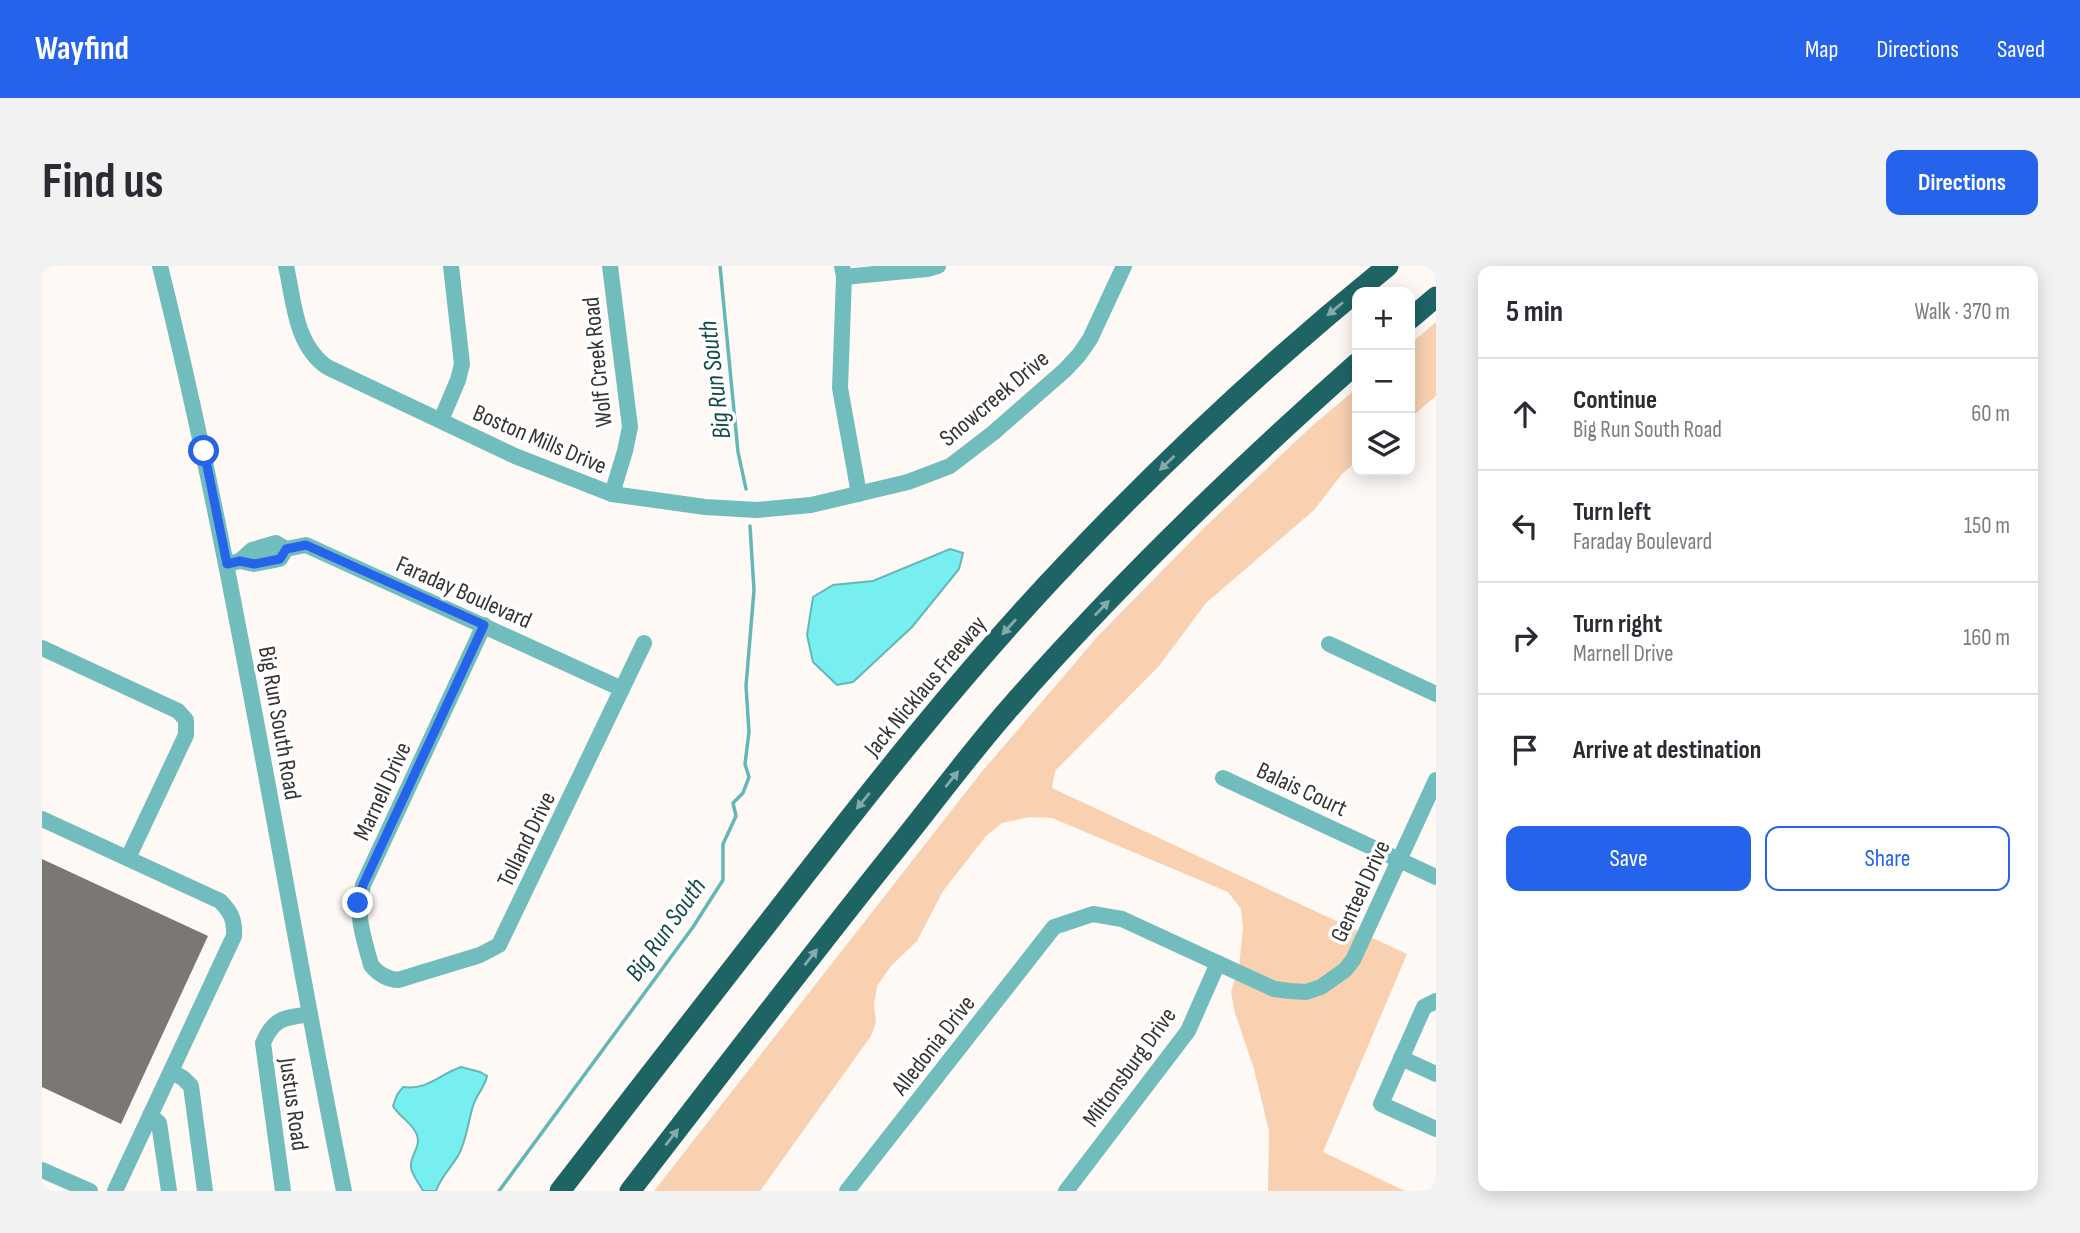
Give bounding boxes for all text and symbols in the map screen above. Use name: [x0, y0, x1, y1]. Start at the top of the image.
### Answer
text: Wayfind: [35, 29, 129, 69]
text: Map: [1805, 35, 1838, 64]
text: Directions: [1876, 35, 1959, 64]
text: Saved: [1997, 35, 2045, 64]
button: Directions: [1886, 150, 2038, 215]
text: Find us: [42, 153, 164, 212]
map controls: [1352, 287, 1415, 476]
button: +: [1352, 287, 1415, 350]
text: 5 min: [1506, 294, 1563, 330]
street label: Wolf Creek Road: [576, 295, 619, 428]
text: Walk · 370 m: [1914, 298, 2010, 326]
one-way arrow: [1326, 301, 1343, 316]
water label: Big Run South: [693, 319, 738, 441]
street label: Snowcreek Drive: [934, 344, 1055, 453]
button: −: [1352, 350, 1415, 413]
text: Continue: [1573, 385, 1657, 416]
icon: ahead: [1506, 395, 1544, 433]
street label: Boston Mills Drive: [469, 398, 611, 481]
text: 60 m: [1971, 400, 2010, 428]
button: layers: [1352, 413, 1415, 476]
text: Big Run South Road: [1573, 416, 1722, 444]
route start: [188, 435, 219, 466]
one-way arrow: [1158, 455, 1176, 471]
text: Turn left: [1573, 497, 1651, 528]
icon: left: [1506, 507, 1544, 545]
text: 150 m: [1964, 512, 2010, 540]
text: Faraday Boulevard: [1573, 528, 1712, 556]
street label: Faraday Boulevard: [392, 550, 536, 635]
one-way arrow: [1094, 600, 1110, 617]
text: Turn right: [1573, 609, 1662, 640]
street label: Jack Nicklaus Freeway: [857, 610, 993, 763]
one-way arrow: [1002, 618, 1018, 635]
icon: right: [1506, 619, 1544, 657]
text: 160 m: [1963, 624, 2010, 652]
text: Marnell Drive: [1573, 640, 1674, 668]
street label: Big Run South Road: [252, 644, 307, 802]
icon: arrive: [1506, 731, 1544, 769]
text: Arrive at destination: [1573, 735, 1761, 766]
street label: Marnell Drive: [347, 738, 418, 845]
street label: Balais Court: [1252, 756, 1352, 823]
one-way arrow: [944, 770, 959, 787]
street label: Tolland Drive: [491, 787, 562, 892]
one-way arrow: [856, 792, 871, 810]
button: Save: [1506, 826, 1751, 891]
button: Share: [1765, 826, 2010, 891]
street label: Genteel Drive: [1324, 836, 1397, 947]
water label: Big Run South: [619, 872, 713, 987]
route end: [342, 887, 373, 918]
one-way arrow: [803, 948, 817, 966]
street label: Alledonia Drive: [885, 990, 981, 1102]
street label: Miltonsburg Drive: [1076, 1002, 1182, 1133]
street label: Justus Road: [273, 1055, 314, 1152]
one-way arrow: [664, 1128, 678, 1146]

